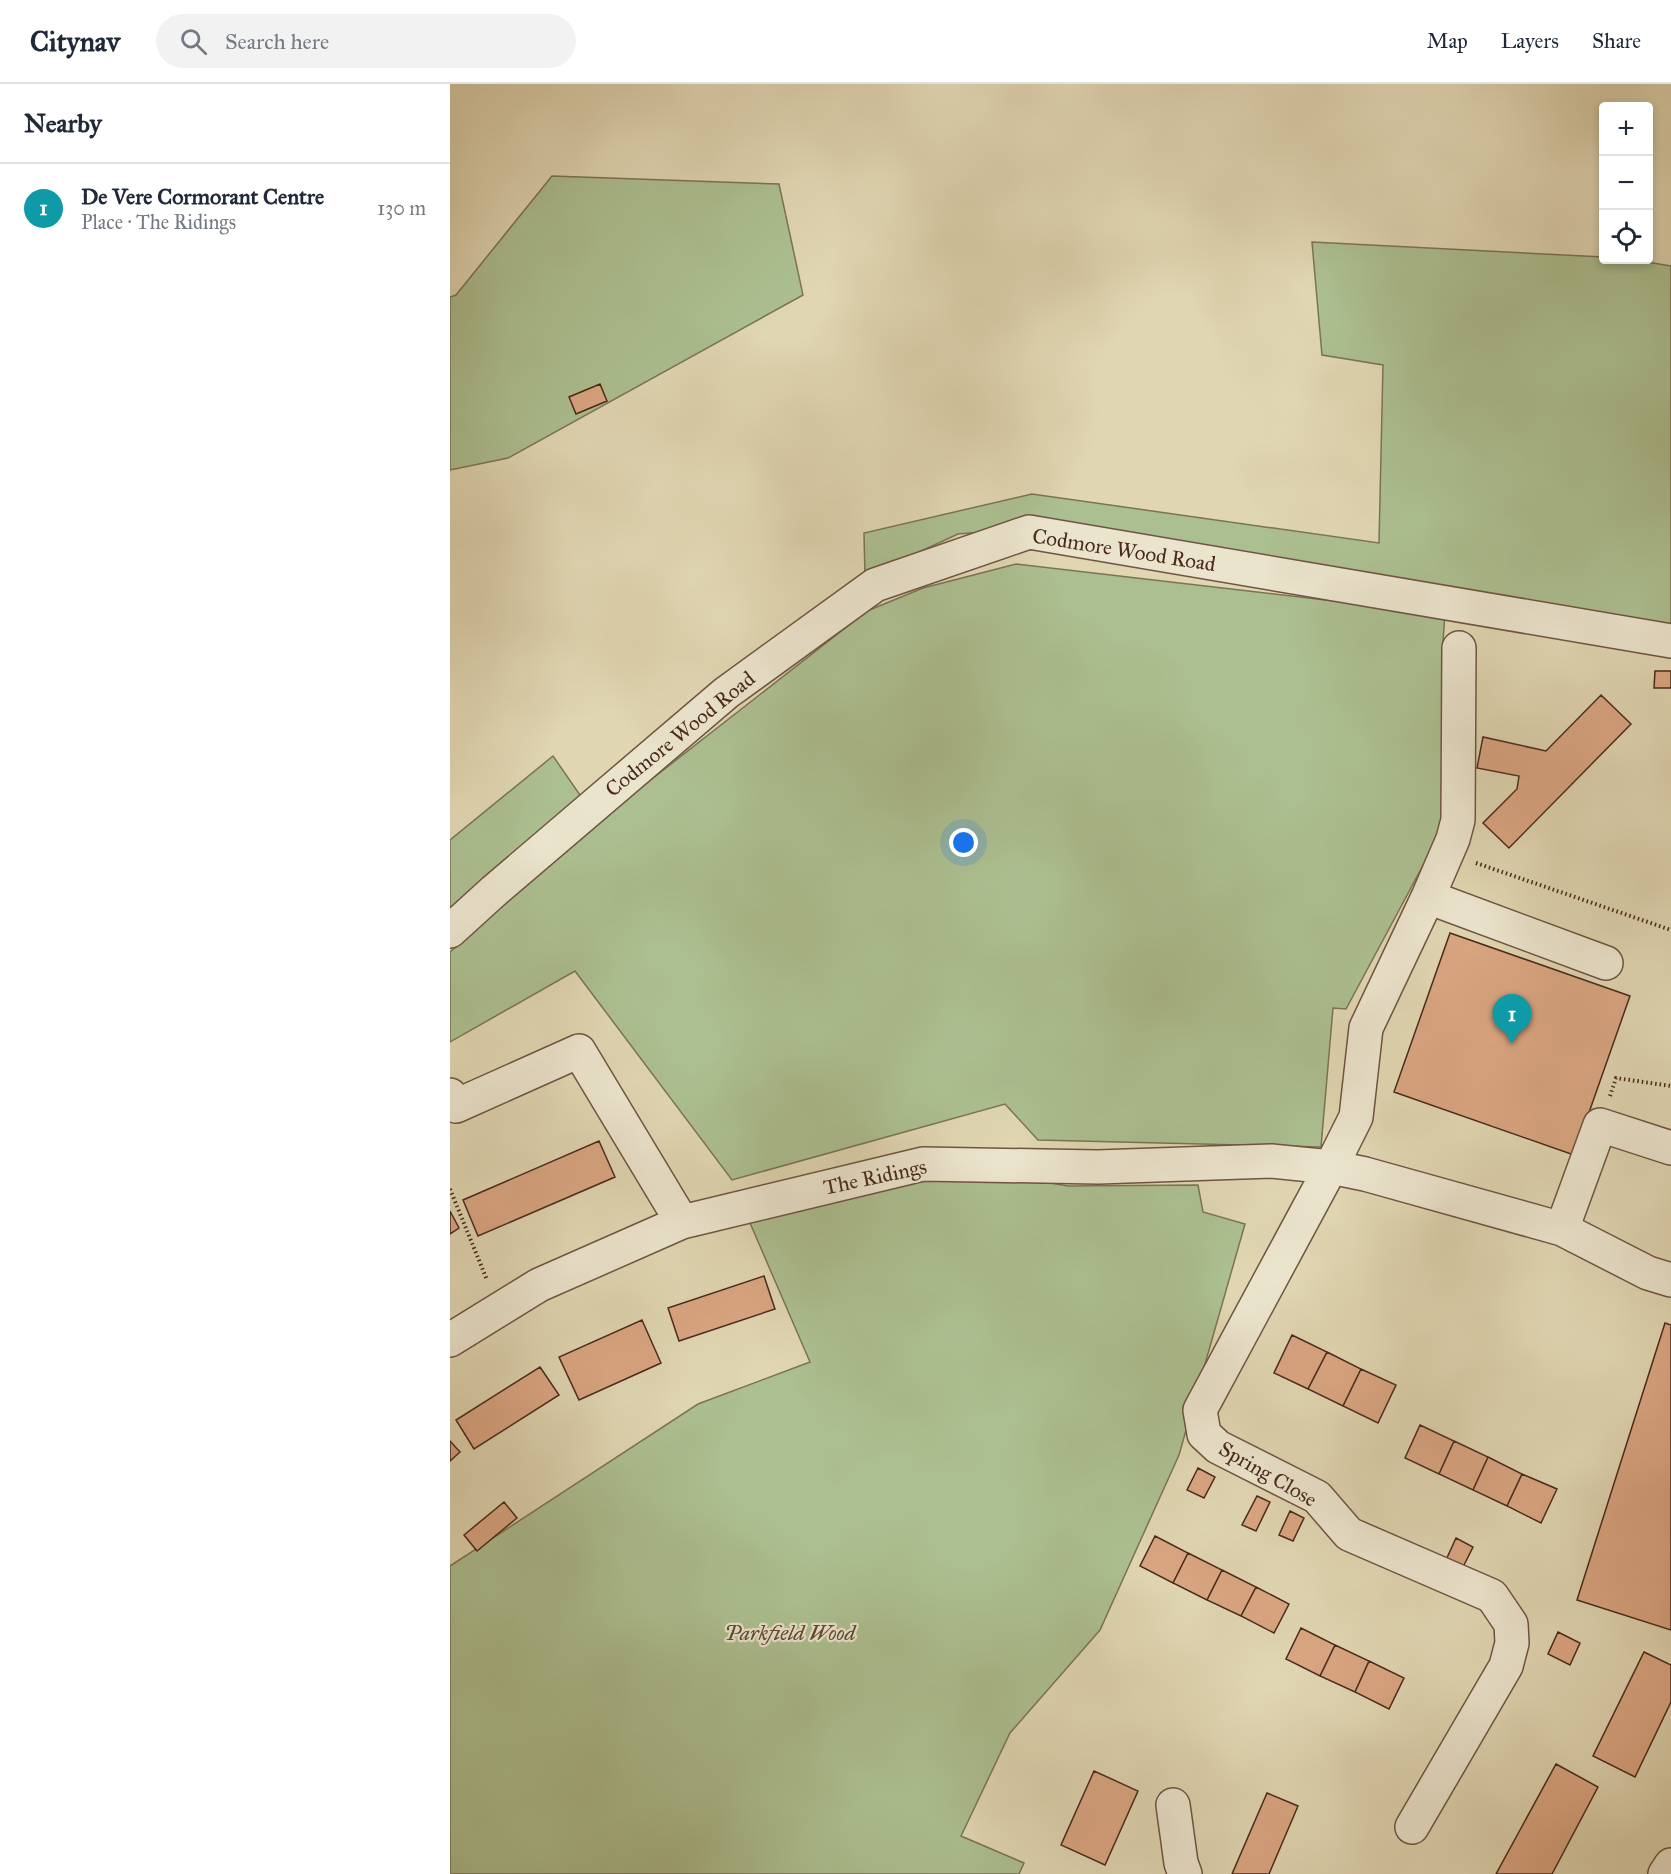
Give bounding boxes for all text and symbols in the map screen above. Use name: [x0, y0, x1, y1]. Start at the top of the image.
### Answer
search box: [156, 14, 576, 68]
text: Citynav: [30, 24, 120, 59]
icon: search: [177, 25, 210, 58]
text: Search here: [225, 28, 329, 55]
text: Map: [1427, 28, 1468, 54]
text: Layers: [1501, 28, 1559, 54]
text: Share: [1592, 28, 1641, 54]
map controls: [1599, 102, 1653, 264]
button: +: [1599, 102, 1653, 156]
text: Nearby: [24, 107, 102, 139]
button: −: [1599, 156, 1653, 210]
text: De Vere Cormorant Centre: [81, 183, 324, 210]
text: 1: [40, 196, 47, 220]
text: 130 m: [377, 196, 426, 220]
text: Place · The Ridings: [81, 210, 236, 234]
button: locate: [1599, 210, 1653, 264]
street label: Codmore Wood Road: [1030, 523, 1218, 577]
street label: Codmore Wood Road: [600, 665, 760, 802]
your location: [949, 828, 978, 857]
pin: 1: [1492, 994, 1532, 1044]
street label: The Ridings: [821, 1153, 929, 1201]
street label: Spring Close: [1214, 1436, 1322, 1513]
park label: Parkfield Wood: [725, 1620, 857, 1646]

